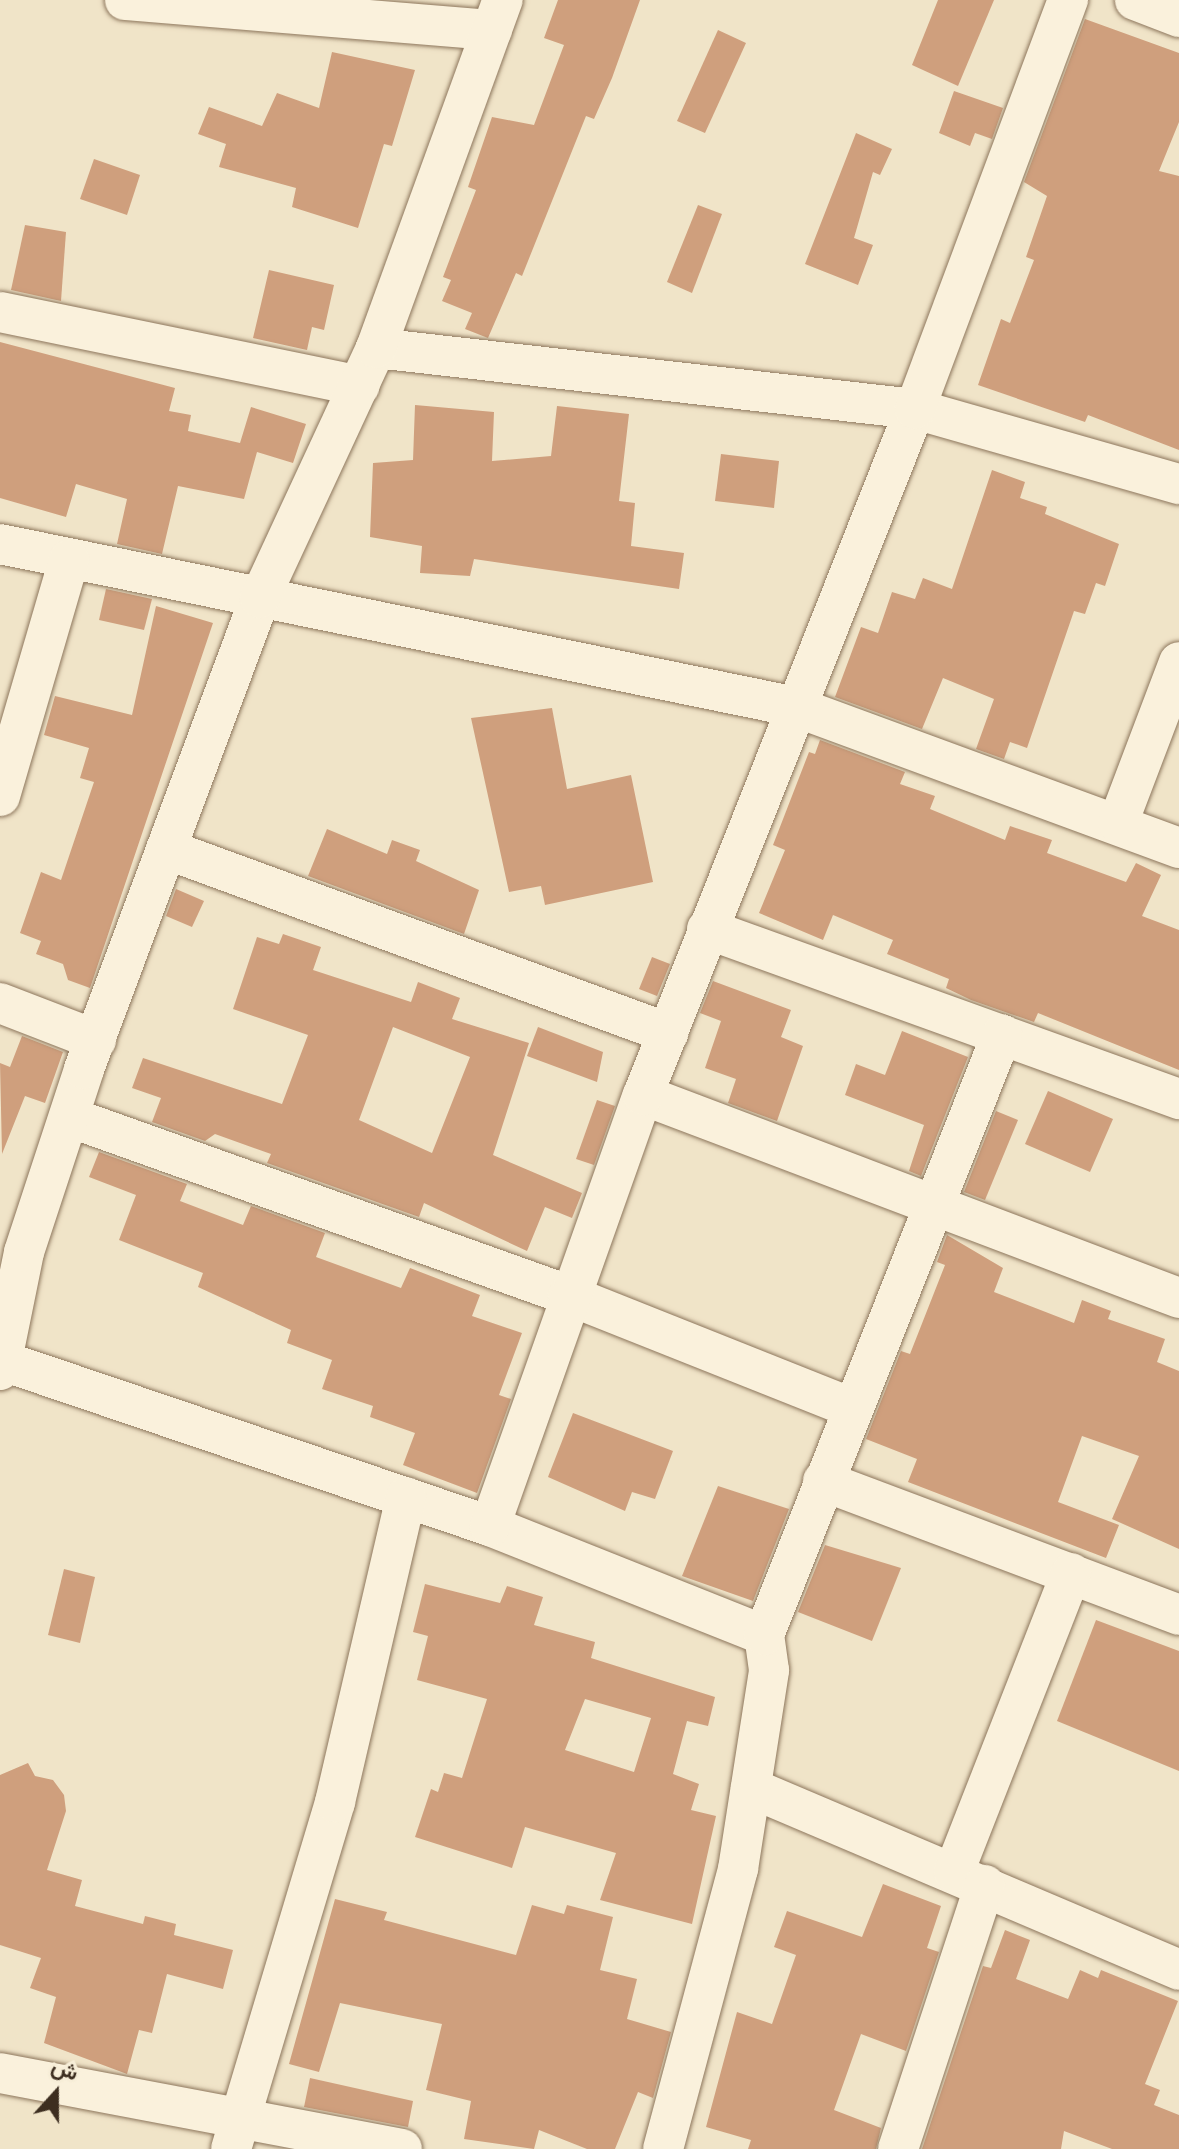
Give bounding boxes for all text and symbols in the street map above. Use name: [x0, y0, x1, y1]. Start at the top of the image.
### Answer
text: ش: [47, 2050, 83, 2090]
north arrow: [16, 2053, 96, 2133]

